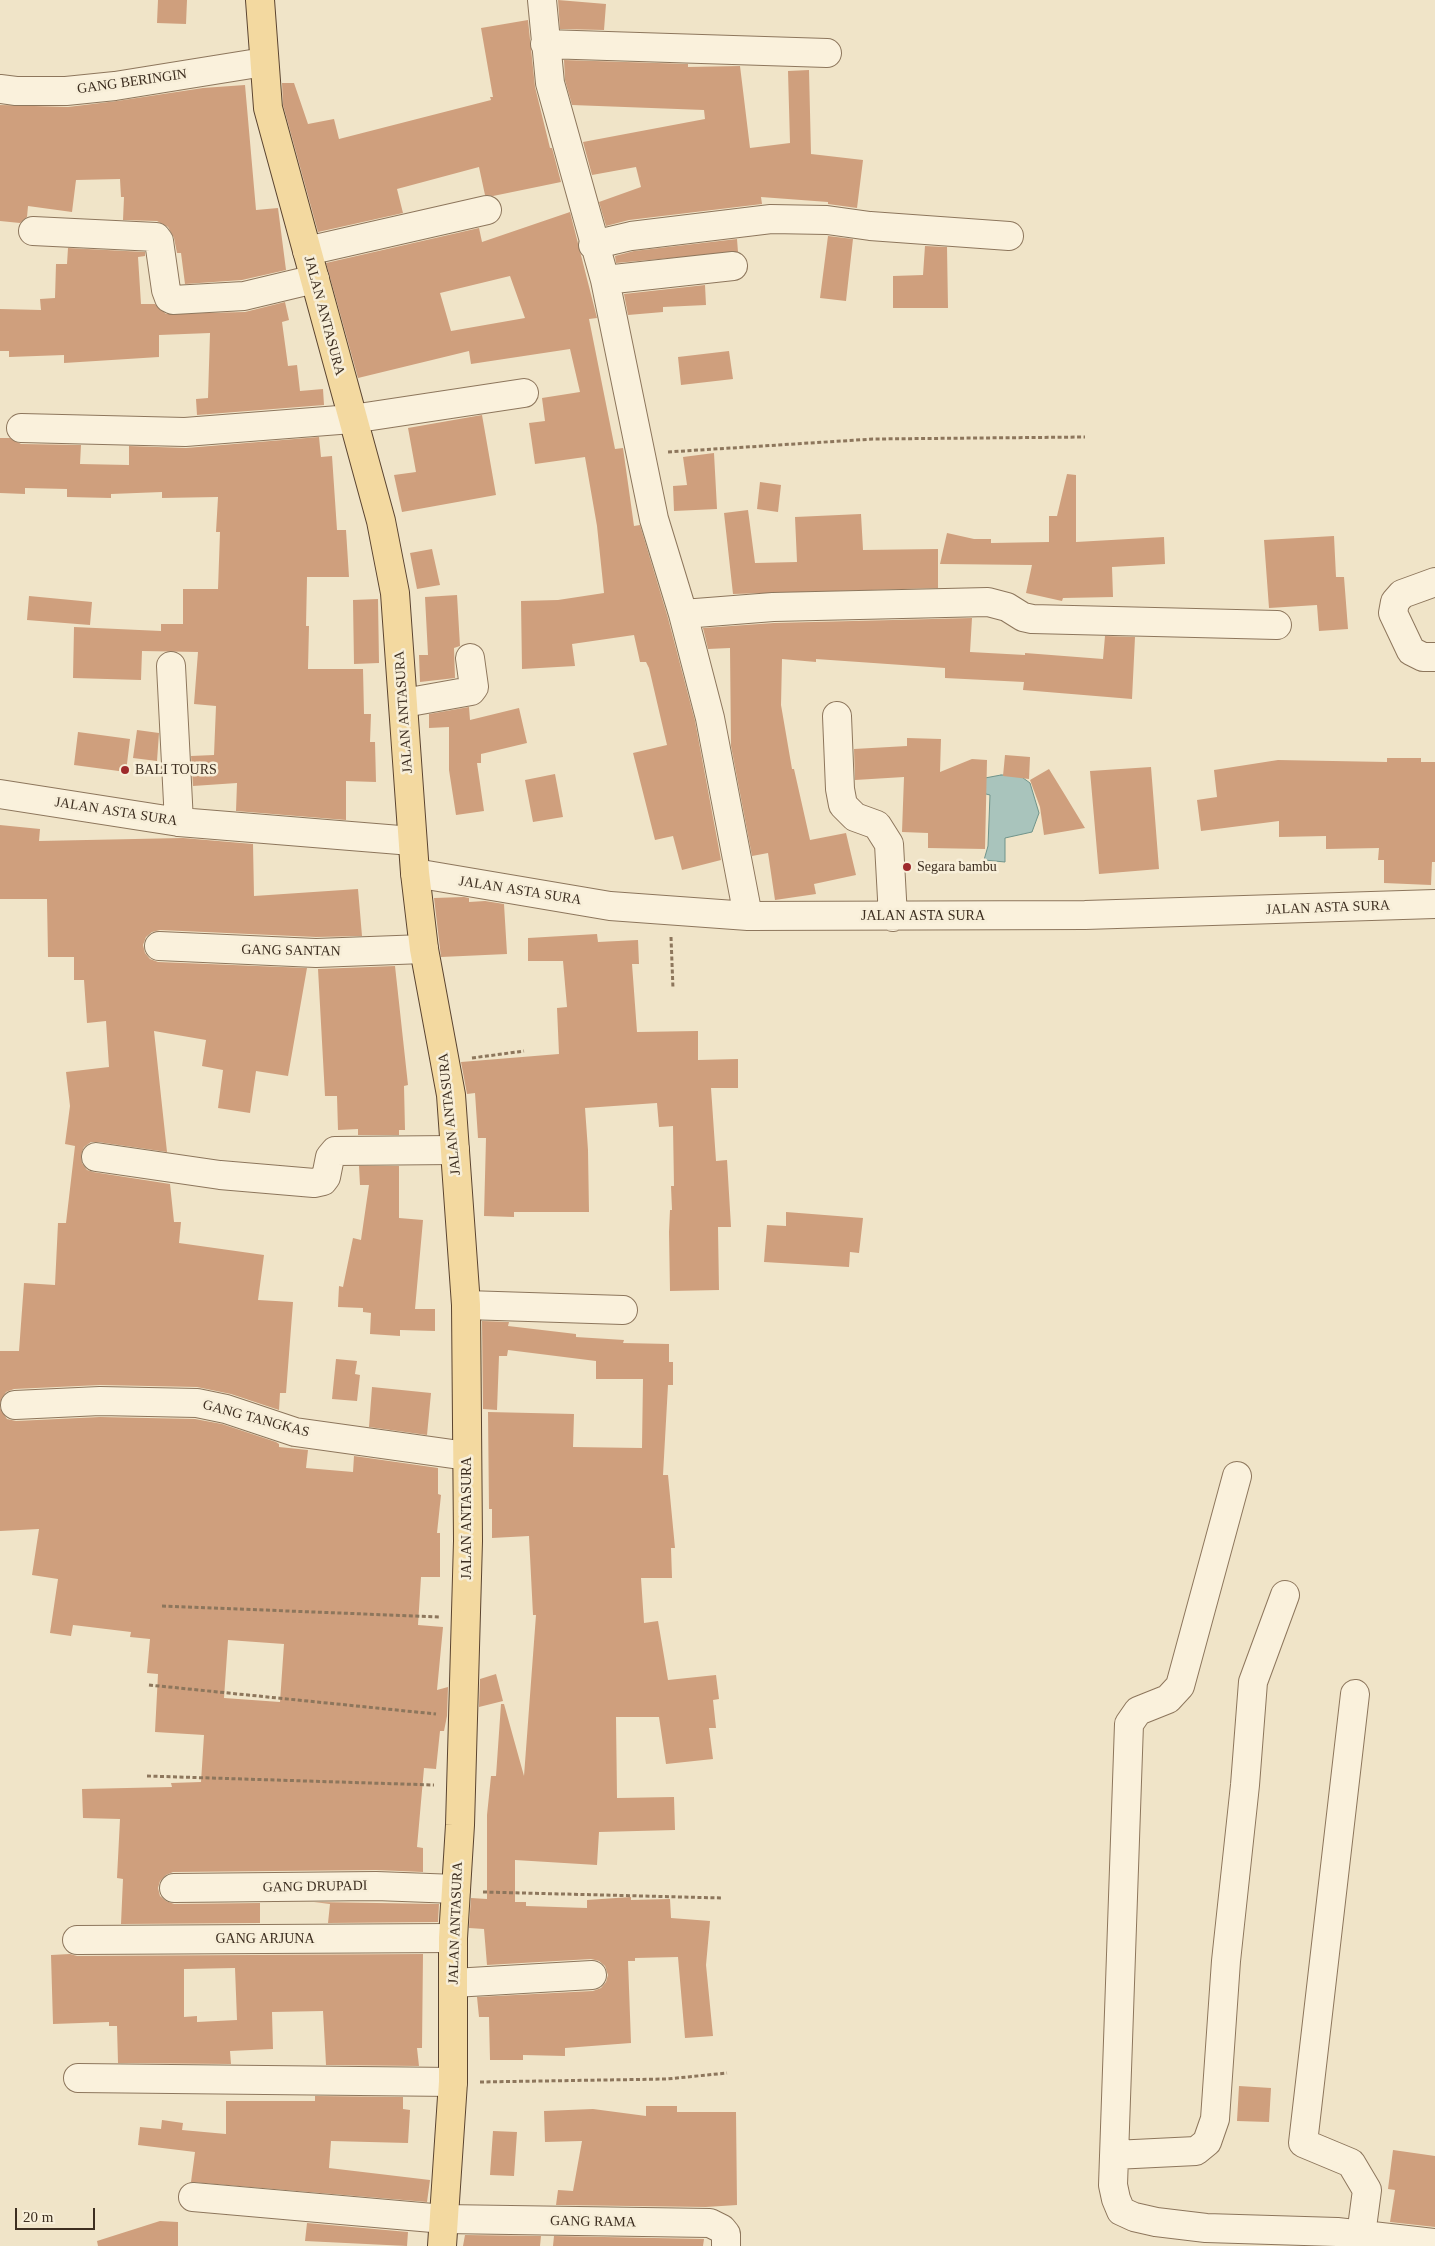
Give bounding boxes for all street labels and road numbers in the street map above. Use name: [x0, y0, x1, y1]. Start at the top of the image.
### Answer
street label: GANG BERINGIN: [76, 66, 188, 98]
street label: JALAN ANTASURA: [300, 254, 348, 378]
street label: JALAN ANTASURA: [391, 650, 417, 774]
street label: JALAN ASTA SURA: [53, 794, 179, 830]
street label: JALAN ASTA SURA: [457, 873, 583, 909]
street label: JALAN ASTA SURA: [1266, 897, 1390, 919]
street label: JALAN ASTA SURA: [861, 908, 985, 924]
street label: GANG SANTAN: [241, 942, 341, 960]
street label: JALAN ANTASURA: [435, 1052, 465, 1176]
street label: GANG TANGKAS: [201, 1397, 311, 1441]
street label: JALAN ANTASURA: [459, 1457, 475, 1579]
street label: JALAN ANTASURA: [445, 1861, 467, 1985]
street label: GANG DRUPADI: [262, 1878, 368, 1896]
street label: GANG ARJUNA: [215, 1931, 315, 1947]
street label: GANG RAMA: [550, 2213, 636, 2231]

